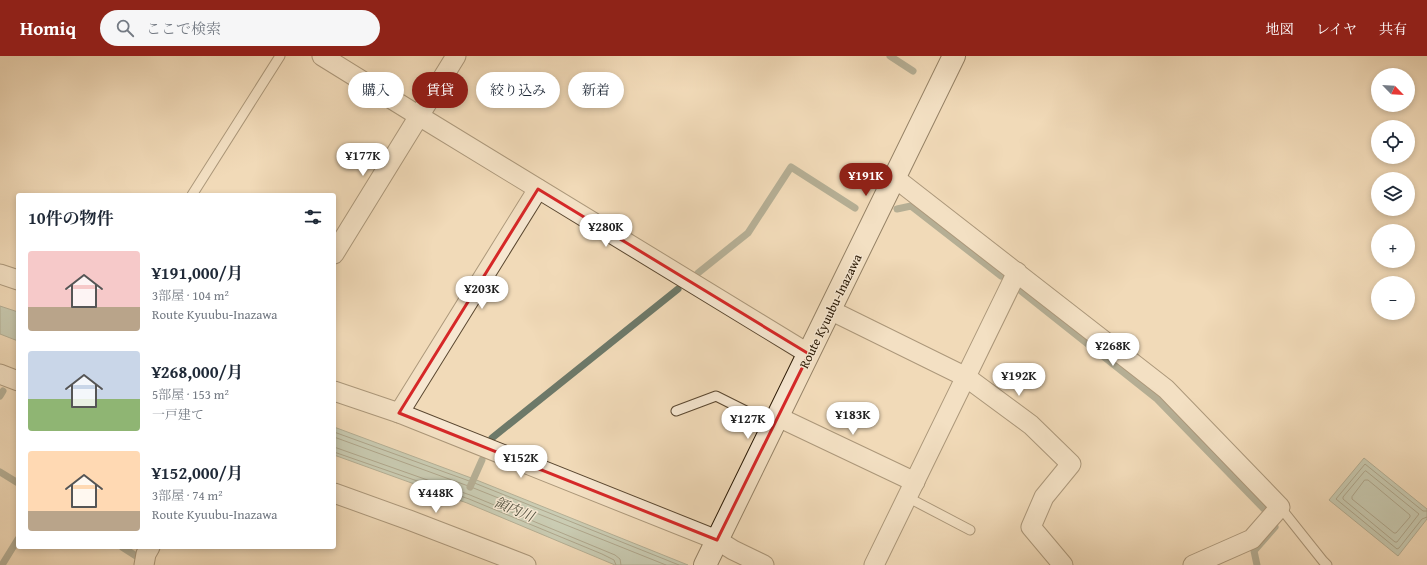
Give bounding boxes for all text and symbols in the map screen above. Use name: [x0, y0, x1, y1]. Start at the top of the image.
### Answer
search box: [100, 10, 380, 46]
text: Homiq: [20, 14, 76, 42]
icon: search: [114, 17, 136, 39]
text: ここで検索: [146, 18, 221, 39]
text: 地図: [1266, 19, 1294, 39]
text: レイヤ: [1316, 19, 1357, 39]
text: 共有: [1379, 19, 1407, 39]
north arrow: [1371, 68, 1415, 112]
map controls: [1371, 68, 1415, 320]
chip: 購入: [348, 72, 404, 108]
chip: 賃貸: [412, 72, 468, 108]
chip: 絞り込み: [476, 72, 560, 108]
chip: 新着: [568, 72, 624, 108]
button: locate: [1371, 120, 1415, 164]
pin: ¥177K: [335, 143, 391, 177]
text: ¥177K: [345, 146, 381, 165]
pin: ¥191K: [838, 163, 894, 197]
text: ¥191K: [848, 166, 884, 185]
button: layers: [1371, 172, 1415, 216]
text: 10件の物件: [28, 205, 114, 230]
icon: filters: [302, 206, 324, 228]
pin: ¥280K: [578, 214, 634, 248]
text: ¥280K: [588, 217, 624, 236]
button: +: [1371, 224, 1415, 268]
street label: Route Kyuubu-Inazawa: [794, 250, 867, 372]
text: ¥191,000/月: [152, 260, 244, 285]
icon: home: [60, 267, 108, 315]
pin: ¥203K: [454, 276, 510, 310]
button: −: [1371, 276, 1415, 320]
text: ¥203K: [464, 279, 500, 298]
text: 3部屋 · 104 m²: [152, 286, 229, 305]
text: Route Kyuubu-Inazawa: [152, 305, 277, 324]
pin: ¥268K: [1085, 333, 1141, 367]
text: ¥268K: [1095, 336, 1131, 355]
text: ¥268,000/月: [152, 359, 244, 384]
pin: ¥192K: [991, 363, 1047, 397]
text: ¥192K: [1001, 366, 1037, 385]
icon: home: [60, 367, 108, 415]
text: 5部屋 · 153 m²: [152, 385, 229, 404]
pin: ¥183K: [825, 402, 881, 436]
text: 一戸建て: [152, 405, 204, 424]
text: ¥183K: [835, 405, 871, 424]
pin: ¥127K: [720, 406, 776, 440]
text: ¥127K: [730, 409, 766, 428]
pin: ¥152K: [493, 445, 549, 479]
text: ¥152K: [503, 448, 539, 467]
text: ¥152,000/月: [152, 460, 244, 485]
icon: home: [60, 467, 108, 515]
pin: ¥448K: [408, 480, 464, 514]
text: ¥448K: [418, 483, 454, 502]
text: 3部屋 · 74 m²: [152, 486, 223, 505]
water label: 領内川: [491, 492, 539, 527]
text: Route Kyuubu-Inazawa: [152, 505, 277, 524]

